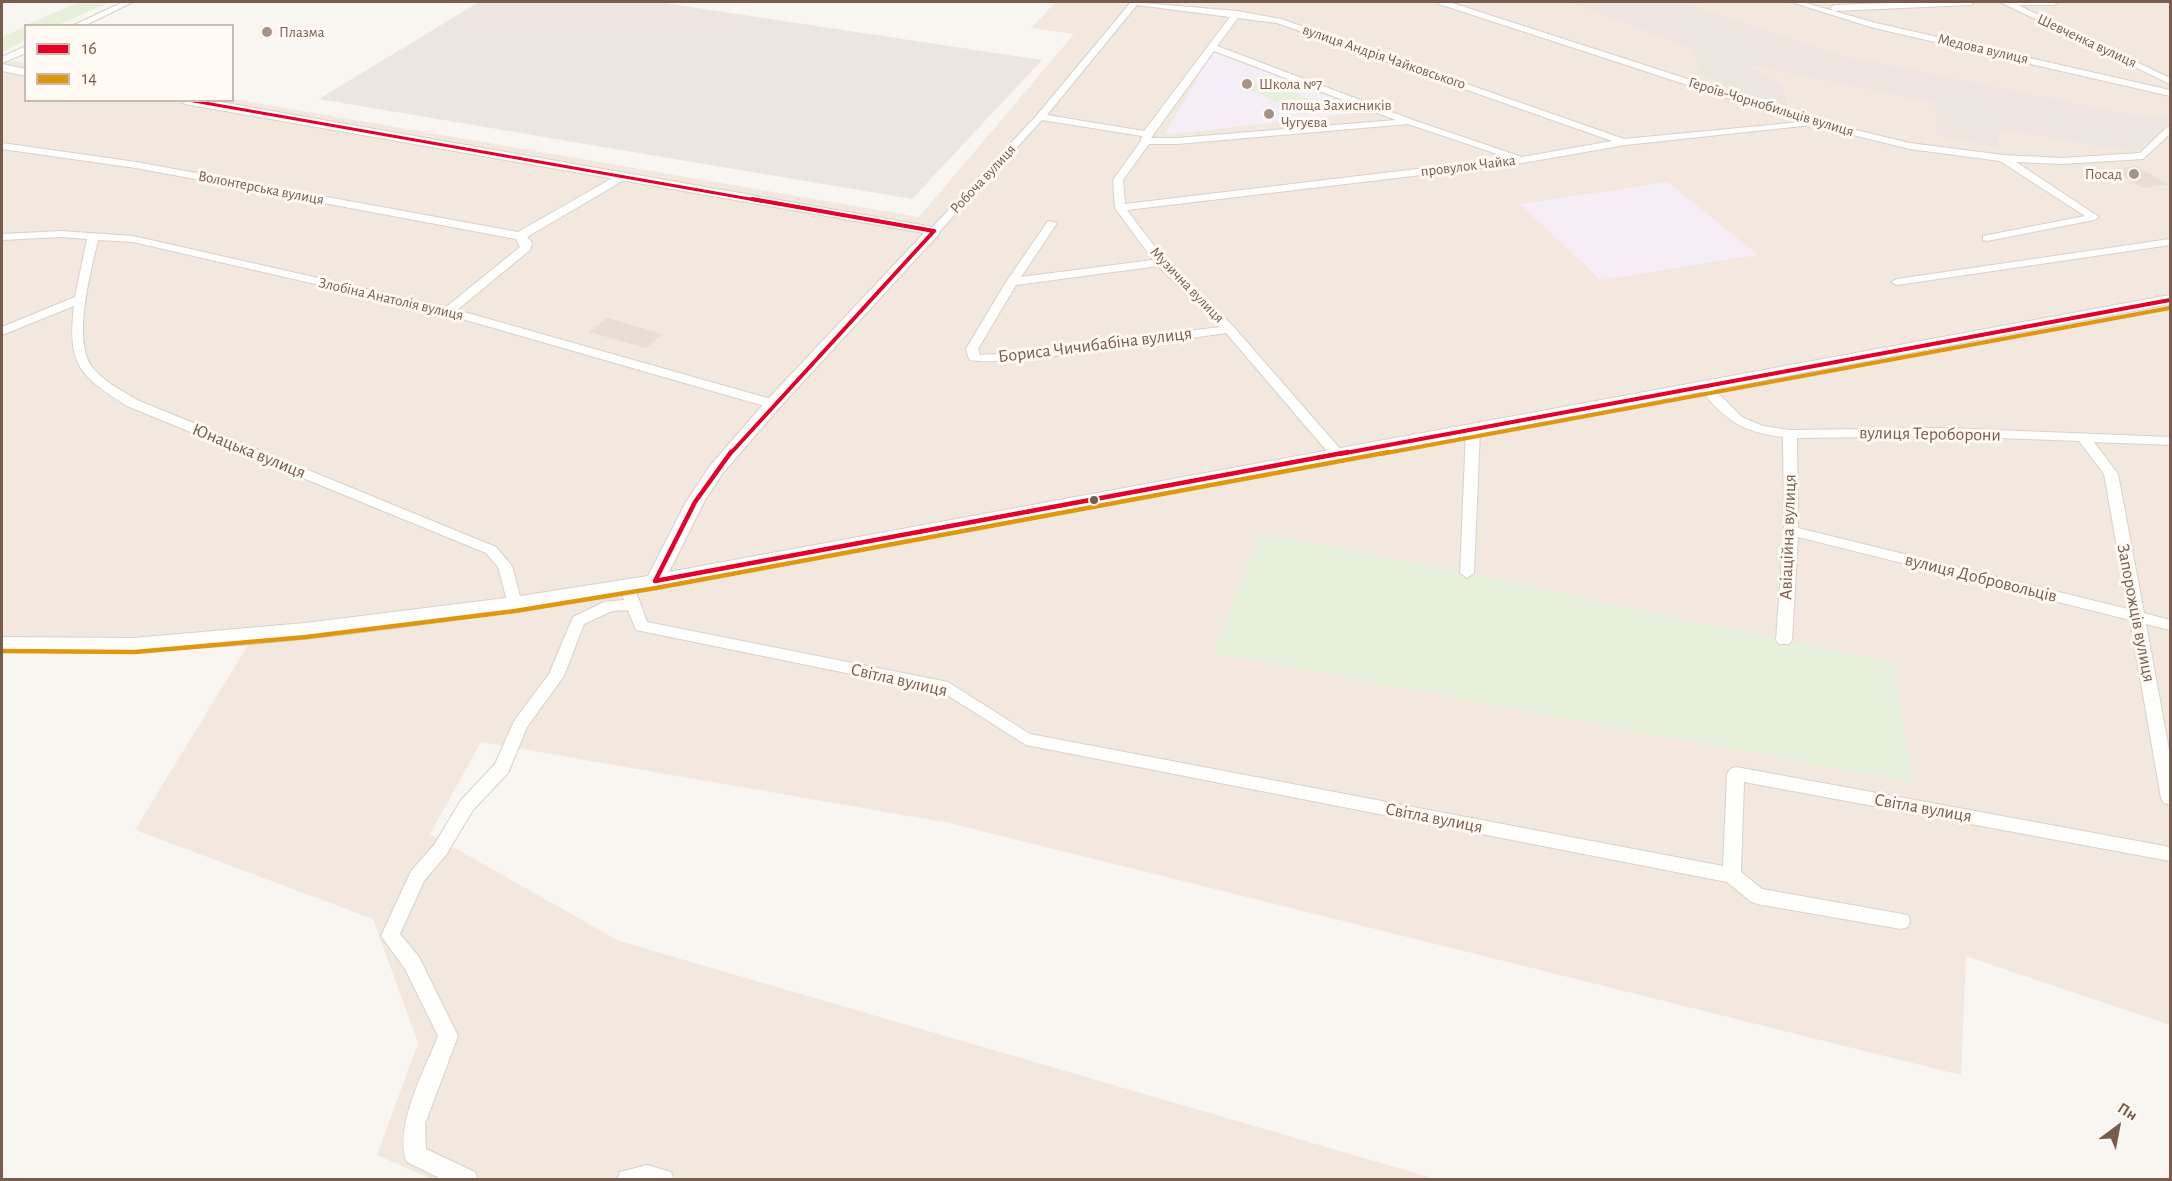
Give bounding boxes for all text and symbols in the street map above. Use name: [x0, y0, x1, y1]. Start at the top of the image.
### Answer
street label: Шевченка вулиця: [2034, 10, 2140, 72]
street label: вулиця Андрія Чайковського: [1300, 21, 1468, 93]
place label: Плазма: [279, 23, 325, 41]
legend: [24, 24, 234, 102]
marker: Плазма: [260, 25, 274, 39]
street label: Медова вулиця: [1936, 30, 2030, 68]
text: 16: [82, 40, 97, 58]
text: 14: [82, 70, 97, 88]
street label: Героїв-Чорнобильців вулиця: [1686, 73, 1856, 141]
place label: Школа №7: [1259, 75, 1322, 93]
marker: Школа №7: [1240, 77, 1254, 91]
place label: площа Захисників Чугуєва: [1281, 96, 1391, 131]
marker: площа Захисників Чугуєва: [1262, 107, 1276, 121]
street label: Робоча вулиця: [946, 141, 1020, 217]
street label: провулок Чайка: [1419, 151, 1517, 181]
place label: Посад: [2085, 165, 2122, 183]
street label: Волонтерська вулиця: [197, 167, 325, 209]
marker: Посад: [2127, 167, 2141, 181]
street label: Музична вулиця: [1146, 243, 1228, 327]
street label: Злобіна Анатолія вулиця: [317, 274, 465, 324]
street label: Бориса Чичибабіна вулиця: [997, 322, 1193, 368]
street label: Юнацька вулиця: [189, 418, 309, 484]
street label: вулиця Тероборони: [1859, 422, 2001, 446]
street label: Авіаційна вулиця: [1775, 474, 1801, 600]
unlabelled marker: [1088, 494, 1100, 506]
street label: Запорожців вулиця: [2112, 542, 2160, 684]
street label: вулиця Добровольців: [1903, 549, 2059, 607]
street label: Світла вулиця: [848, 658, 950, 702]
street label: Світла вулиця: [1872, 789, 1974, 827]
street label: Світла вулиця: [1383, 798, 1485, 838]
north arrow: [2088, 1097, 2148, 1157]
text: Пн: [2115, 1100, 2140, 1124]

